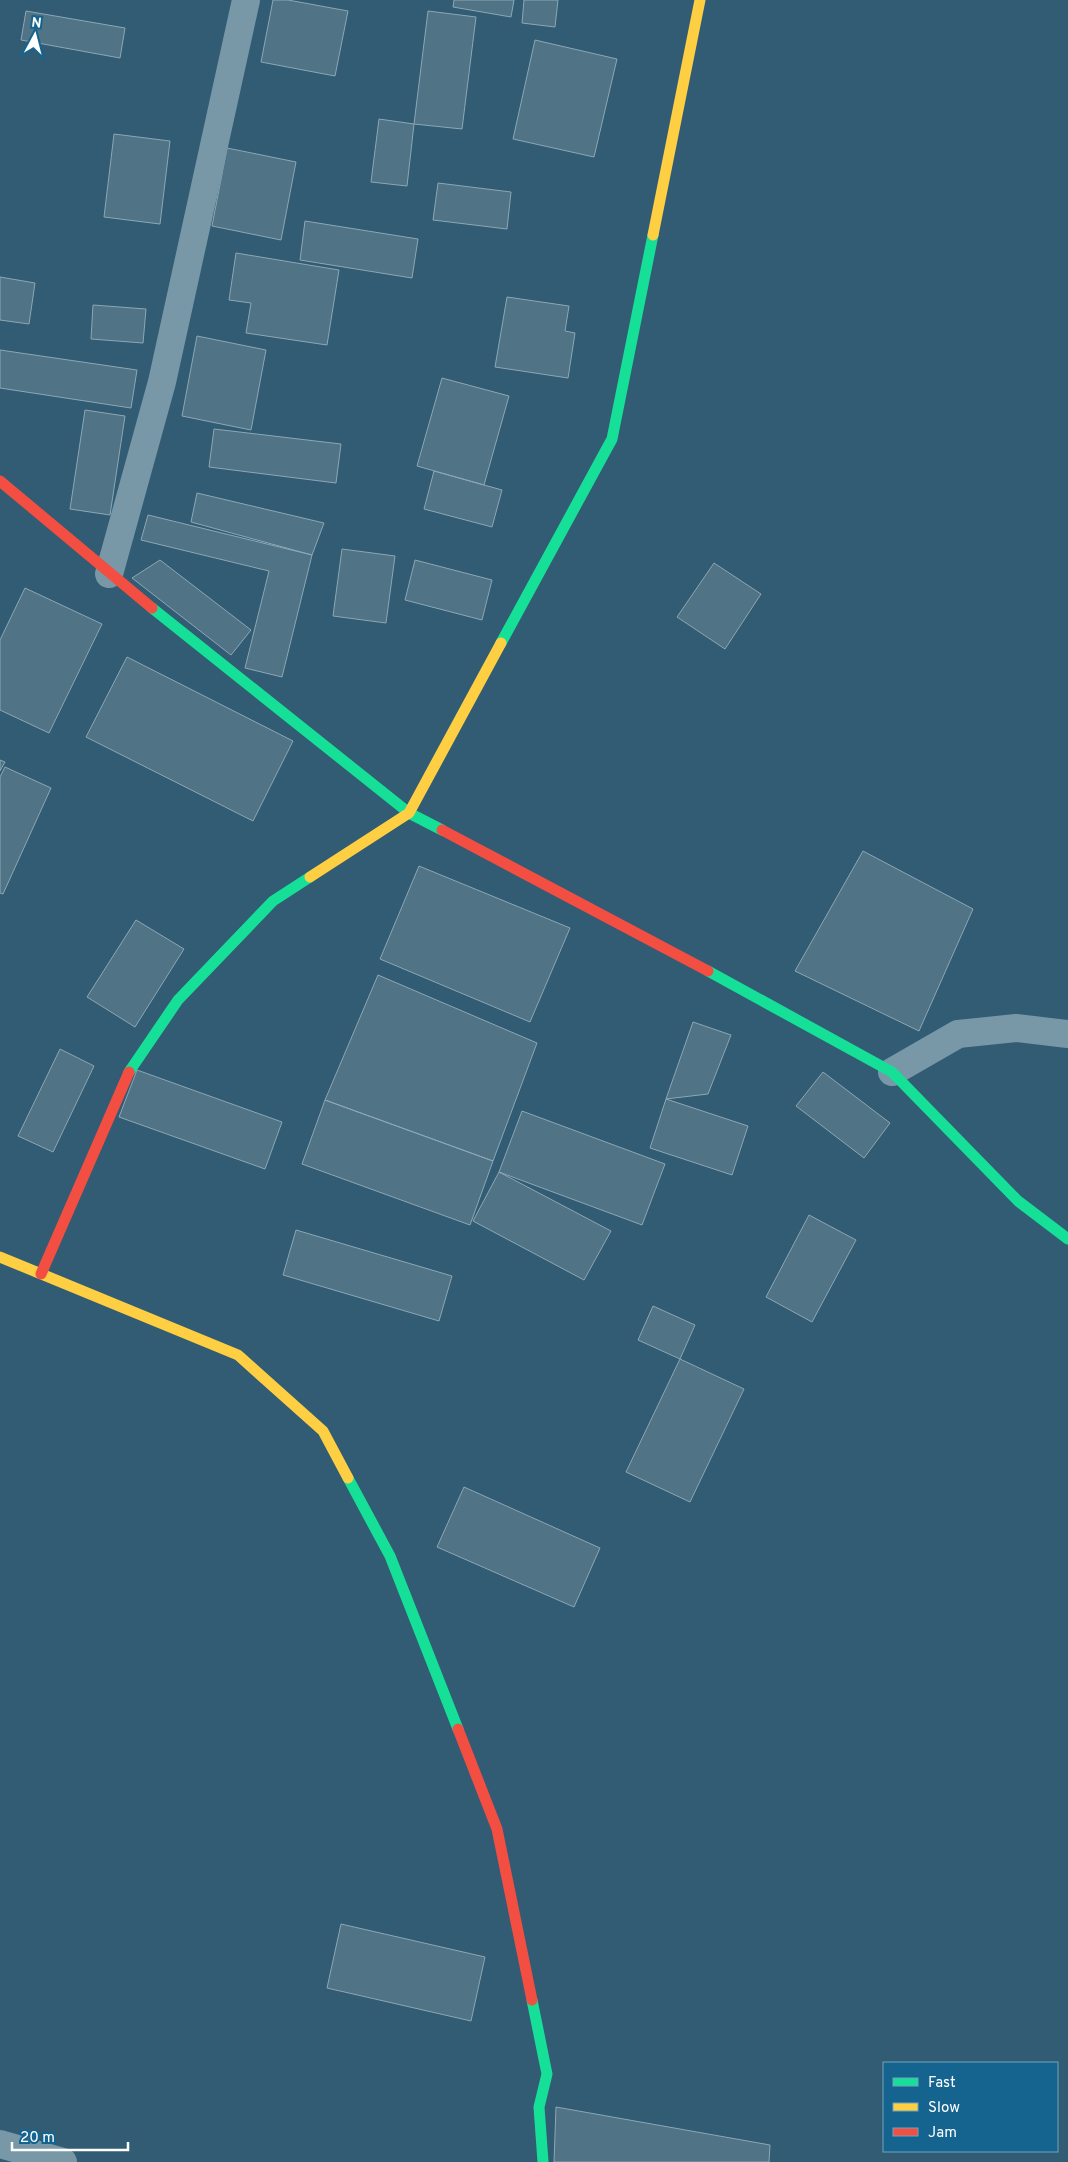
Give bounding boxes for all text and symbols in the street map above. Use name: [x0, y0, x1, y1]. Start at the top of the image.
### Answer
north arrow: [10, 10, 60, 60]
text: N: [30, 15, 42, 33]
legend: [883, 2062, 1058, 2152]
text: Fast: [928, 2074, 956, 2093]
text: Slow: [928, 2099, 960, 2118]
scale bar: [12, 2120, 129, 2152]
text: Jam: [928, 2124, 957, 2143]
text: 20 m: [20, 2129, 55, 2148]

